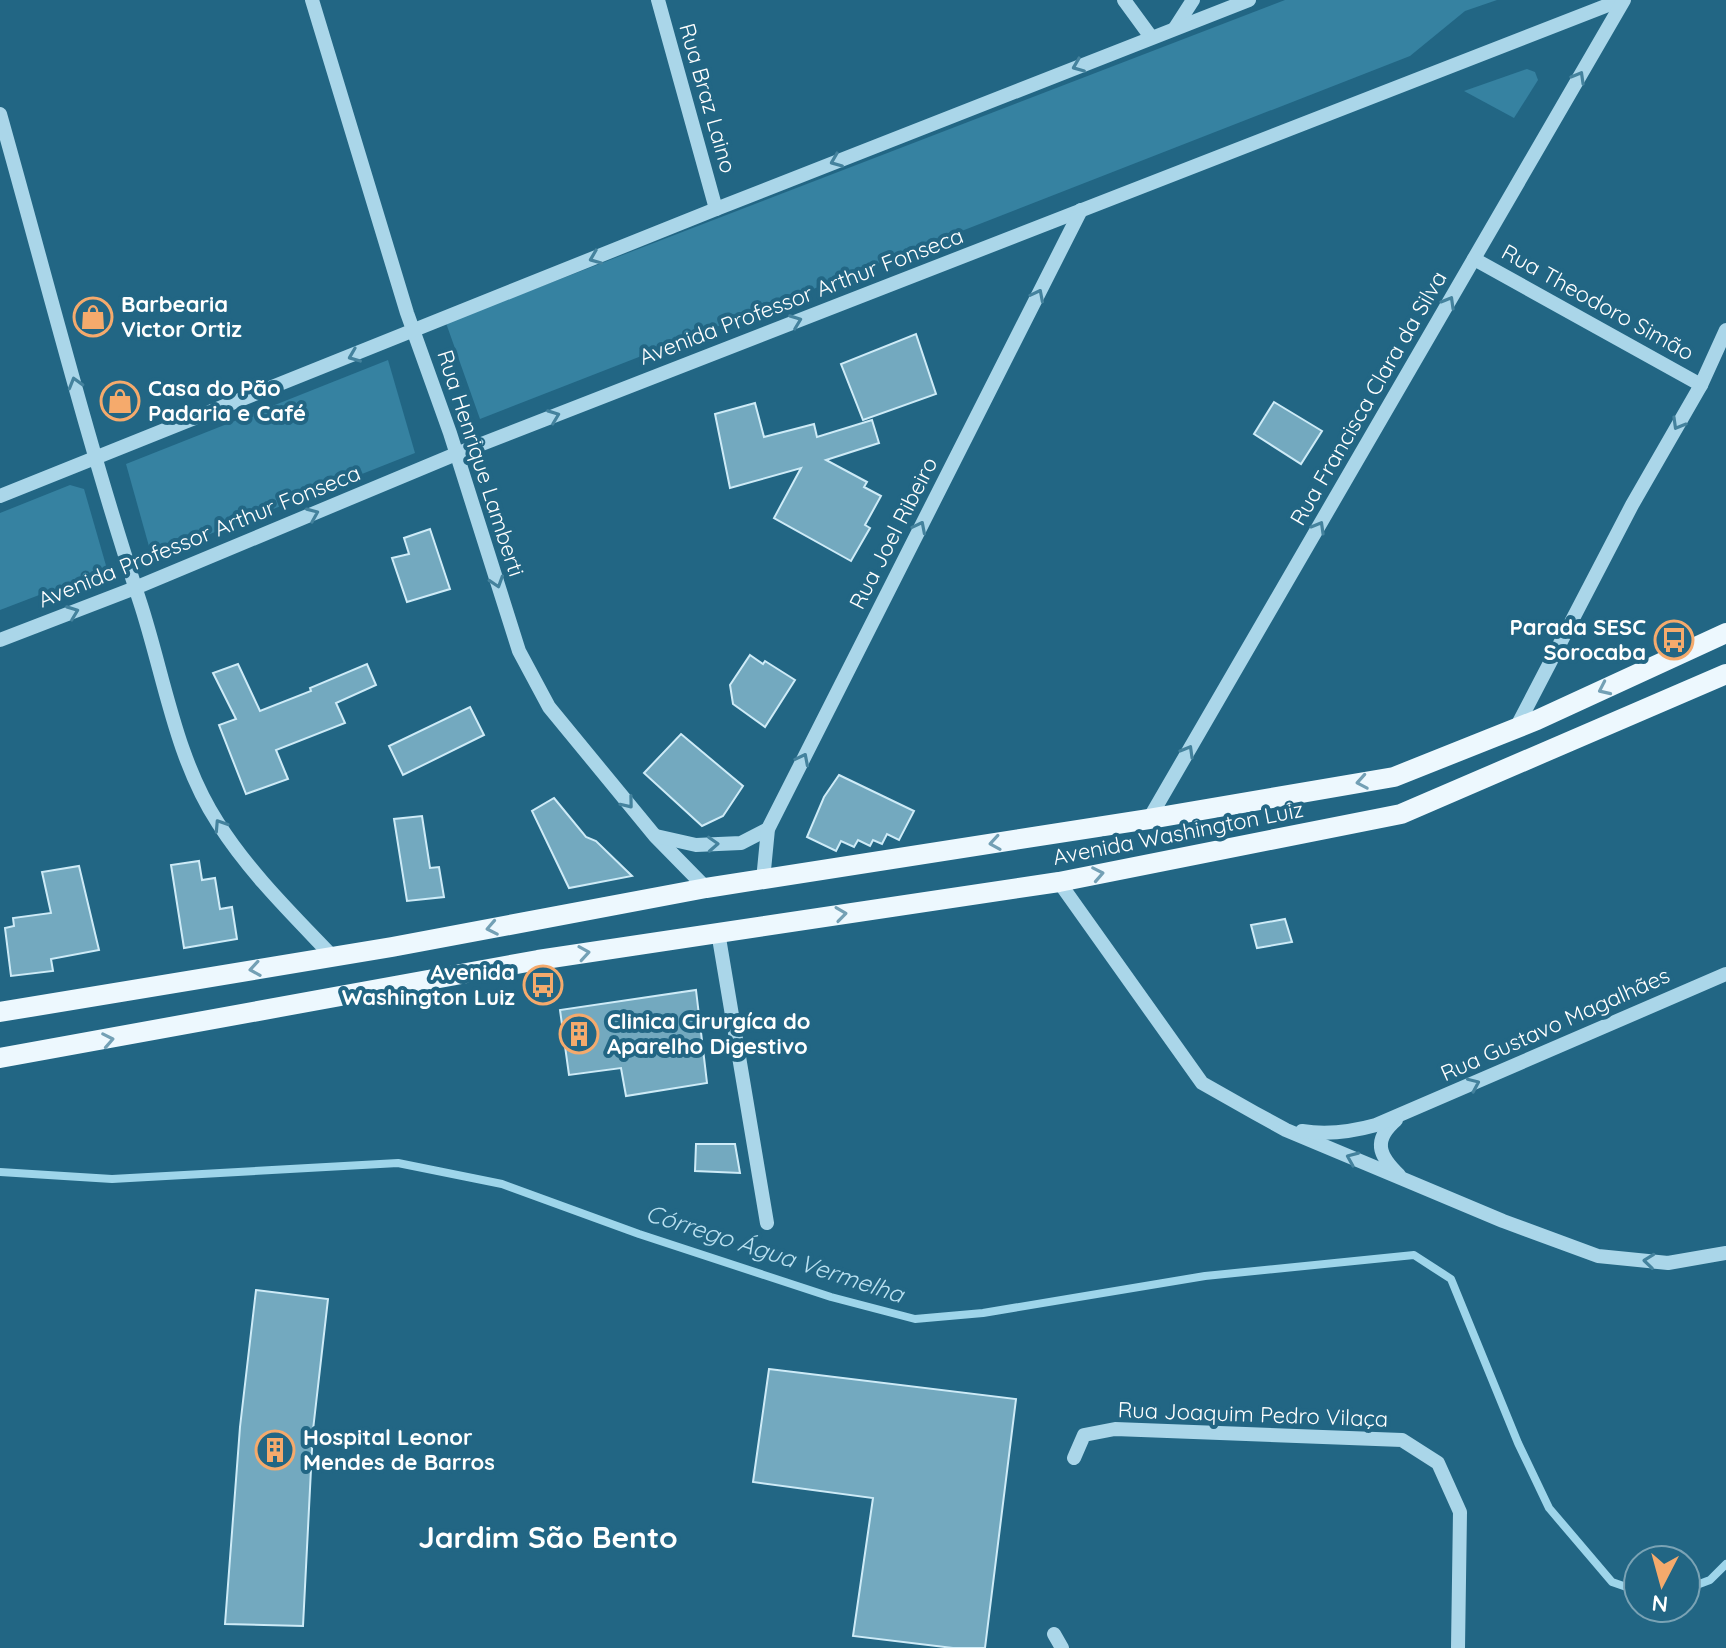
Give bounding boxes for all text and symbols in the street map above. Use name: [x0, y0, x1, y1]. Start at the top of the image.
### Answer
street label: Rua Braz Laino: [673, 20, 743, 176]
one-way arrow: [1072, 56, 1086, 73]
one-way arrow: [1569, 71, 1585, 85]
one-way arrow: [830, 151, 844, 168]
street label: Avenida Professor Arthur Fonseca: [635, 221, 967, 371]
street label: Rua Theodoro Simão: [1497, 238, 1699, 366]
one-way arrow: [589, 248, 603, 265]
street label: Rua Francisca Clara da Silva: [1283, 266, 1453, 530]
one-way arrow: [1028, 289, 1044, 304]
place label: Barbearia Victor Ortiz: [121, 290, 242, 343]
shop icon: Barbearia Victor Ortiz: [72, 296, 114, 338]
one-way arrow: [1439, 296, 1455, 310]
one-way arrow: [788, 314, 802, 331]
one-way arrow: [348, 346, 362, 362]
street label: Rua Henrique Lamberti: [431, 346, 531, 580]
place label: Casa do Pão Padaria e Café: [148, 374, 306, 427]
one-way arrow: [68, 377, 85, 391]
shop icon: Casa do Pão Padaria e Café: [99, 380, 141, 422]
one-way arrow: [546, 409, 560, 426]
one-way arrow: [1672, 415, 1688, 430]
street label: Rua Joel Ribeiro: [843, 452, 943, 614]
street label: Avenida Professor Arthur Fonseca: [34, 458, 364, 614]
one-way arrow: [305, 507, 319, 523]
one-way arrow: [911, 521, 926, 536]
one-way arrow: [1309, 521, 1325, 535]
one-way arrow: [488, 575, 504, 588]
one-way arrow: [65, 605, 79, 622]
place label: Parada SESC Sorocaba: [1509, 613, 1646, 666]
bus stop icon: Parada SESC Sorocaba: [1653, 619, 1695, 661]
one-way arrow: [1598, 679, 1613, 695]
one-way arrow: [1178, 746, 1194, 760]
one-way arrow: [793, 753, 809, 768]
one-way arrow: [1355, 773, 1369, 790]
one-way arrow: [618, 793, 633, 808]
street label: Avenida Washington Luiz: [1050, 795, 1306, 871]
one-way arrow: [215, 819, 230, 833]
one-way arrow: [988, 834, 1002, 851]
one-way arrow: [707, 836, 720, 853]
one-way arrow: [1090, 866, 1104, 883]
one-way arrow: [834, 906, 848, 923]
one-way arrow: [486, 919, 499, 936]
one-way arrow: [577, 945, 590, 962]
place label: Avenida Washington Luiz: [342, 958, 515, 1011]
one-way arrow: [248, 959, 261, 976]
street label: Rua Gustavo Magalhães: [1436, 961, 1674, 1087]
bus stop icon: Avenida Washington Luiz: [522, 964, 564, 1006]
place label: Clinica Cirurgíca do Aparelho Digestivo: [607, 1007, 811, 1060]
building icon: Clinica Cirurgíca do Aparelho Digestivo: [558, 1013, 600, 1055]
one-way arrow: [101, 1032, 114, 1049]
one-way arrow: [1465, 1077, 1480, 1093]
one-way arrow: [1346, 1151, 1360, 1167]
water label: Córrego Água Vermelha: [642, 1197, 909, 1309]
one-way arrow: [1642, 1253, 1655, 1270]
street label: Rua Joaquim Pedro Vilaça: [1117, 1395, 1389, 1433]
place label: Hospital Leonor Mendes de Barros: [303, 1423, 495, 1476]
building icon: Hospital Leonor Mendes de Barros: [254, 1429, 296, 1471]
district label: Jardim São Bento: [418, 1518, 678, 1556]
north arrow: [1622, 1544, 1702, 1624]
text: N: [1650, 1589, 1669, 1619]

